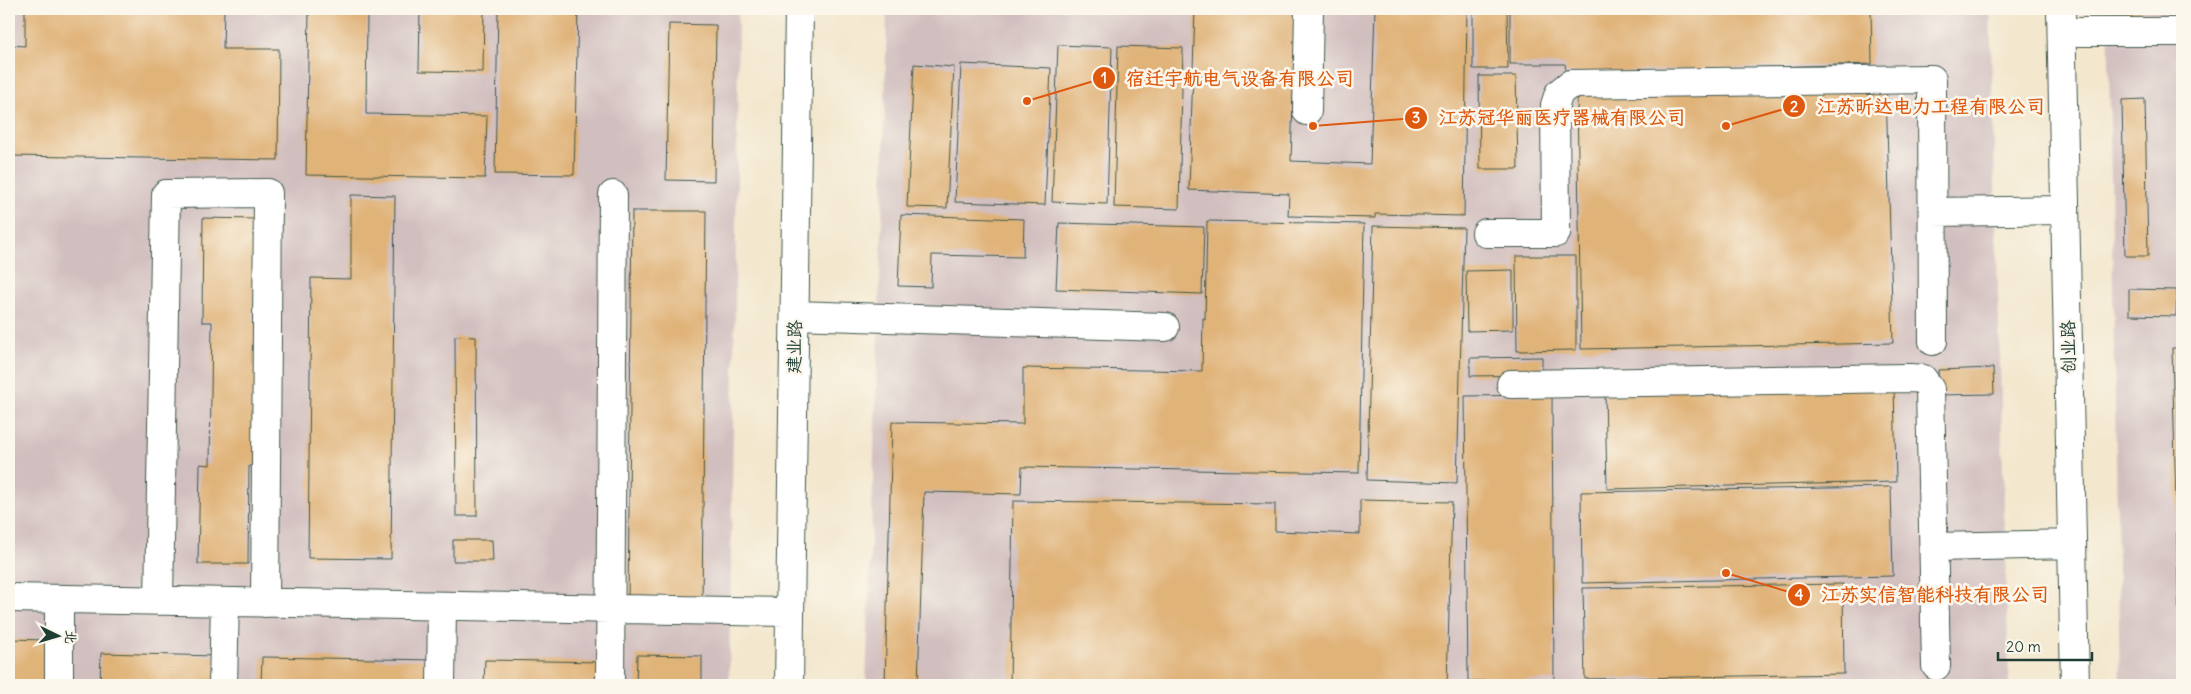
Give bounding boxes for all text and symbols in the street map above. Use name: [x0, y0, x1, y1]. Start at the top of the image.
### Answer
callout: 宿迁宇航电气设备有限公司: [1091, 61, 1364, 95]
text: 宿迁宇航电气设备有限公司: [1126, 66, 1354, 90]
text: 1: [1101, 68, 1107, 87]
callout: 江苏昕达电力工程有限公司: [1782, 89, 2055, 123]
text: 江苏昕达电力工程有限公司: [1817, 94, 2045, 118]
text: 2: [1790, 97, 1798, 116]
callout: 江苏冠华丽医疗器械有限公司: [1403, 101, 1695, 135]
text: 江苏冠华丽医疗器械有限公司: [1438, 105, 1686, 129]
text: 3: [1412, 108, 1420, 127]
street label: 建业路: [782, 320, 806, 374]
street label: 创业路: [2056, 320, 2080, 374]
callout: 江苏实信智能科技有限公司: [1786, 578, 2059, 612]
text: 江苏实信智能科技有限公司: [1821, 582, 2049, 606]
text: 4: [1795, 585, 1804, 604]
north arrow: [32, 612, 82, 662]
text: 北: [61, 629, 81, 645]
scale bar: [1998, 629, 2092, 661]
text: 20 m: [2006, 637, 2041, 656]

